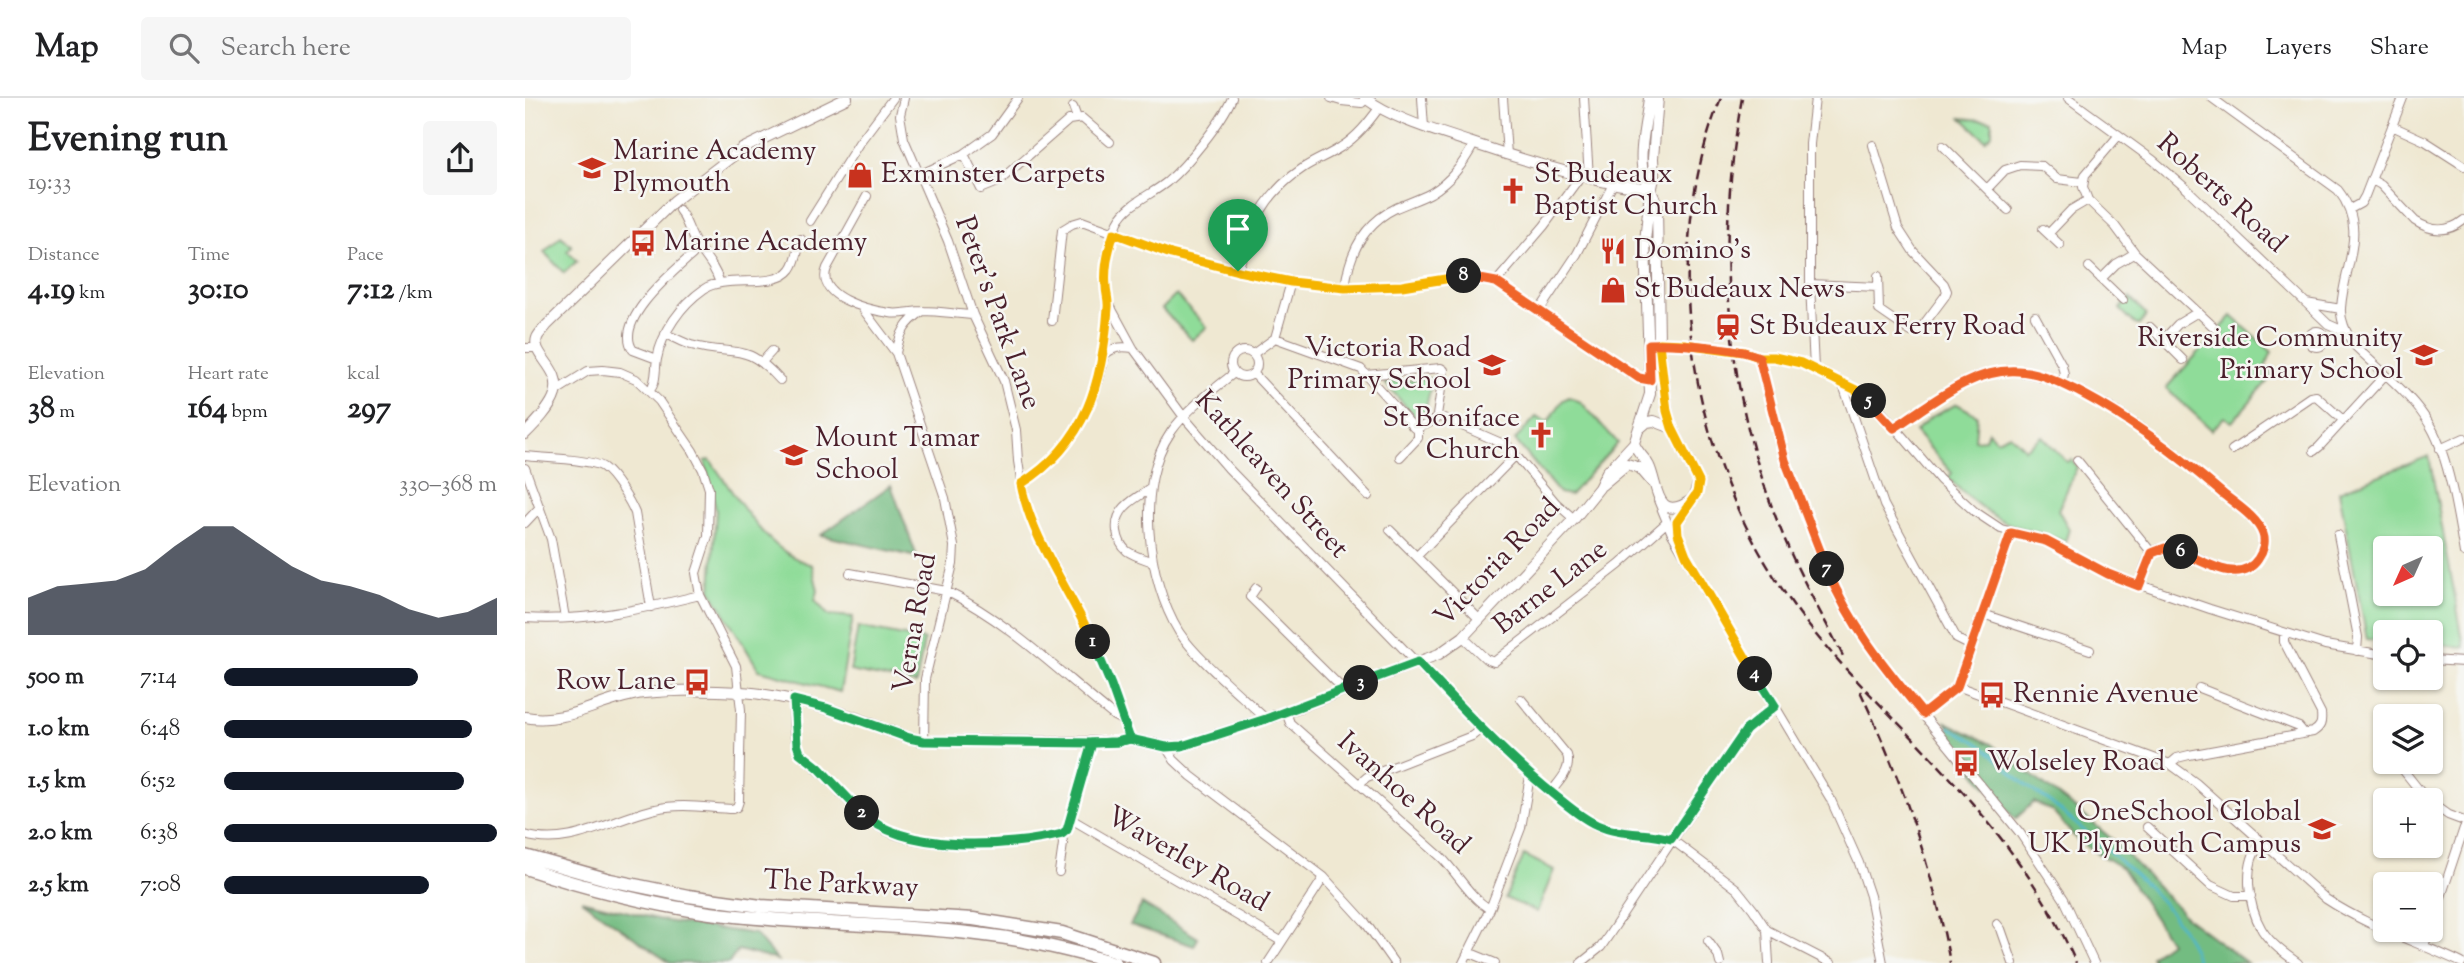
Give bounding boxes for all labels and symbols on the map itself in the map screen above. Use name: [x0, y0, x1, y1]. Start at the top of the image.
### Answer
street label: Roberts Road: [2147, 125, 2295, 263]
place label: Marine Academy Plymouth: [613, 132, 816, 204]
school or university icon: Marine Academy Plymouth: [577, 153, 607, 183]
place label: Exminster Carpets: [881, 155, 1105, 195]
place label: St Budeaux Baptist Church: [1534, 155, 1718, 227]
shop icon: Exminster Carpets: [845, 160, 875, 190]
church icon: St Budeaux Baptist Church: [1498, 176, 1528, 206]
pin: [1208, 199, 1268, 271]
street label: Peter's Park Lane: [944, 211, 1050, 415]
place label: Marine Academy: [664, 223, 867, 263]
bus stop icon: Marine Academy: [628, 228, 658, 258]
place label: Domino's: [1634, 231, 1751, 271]
restaurant icon: Domino's: [1598, 236, 1628, 266]
pin: 8: [1447, 258, 1481, 294]
place label: St Budeaux News: [1634, 270, 1845, 310]
shop icon: St Budeaux News: [1598, 275, 1628, 305]
place label: St Budeaux Ferry Road: [1749, 307, 2026, 347]
station icon: St Budeaux Ferry Road: [1713, 312, 1743, 342]
place label: Riverside Community Primary School: [2137, 319, 2403, 391]
place label: Victoria Road Primary School: [1287, 329, 1471, 401]
school or university icon: Riverside Community Primary School: [2409, 340, 2439, 370]
school or university icon: Victoria Road Primary School: [1477, 350, 1507, 380]
street label: Kathleaven Street: [1185, 382, 1358, 568]
pin: 5: [1851, 384, 1887, 418]
place label: St Boniface Church: [1382, 399, 1520, 471]
place label: Mount Tamar School: [815, 419, 980, 491]
church icon: St Boniface Church: [1526, 420, 1556, 450]
school or university icon: Mount Tamar School: [779, 440, 809, 470]
street label: Victoria Road: [1426, 489, 1570, 637]
street label: Barne Lane: [1485, 531, 1617, 645]
pin: 6: [2163, 534, 2199, 570]
north arrow: [2373, 536, 2443, 606]
street label: Verna Road: [884, 550, 948, 696]
pin: 7: [1809, 552, 1845, 587]
pin: 1: [1075, 624, 1111, 660]
pin: 4: [1737, 656, 1773, 692]
place label: Row Lane: [556, 662, 676, 702]
pin: 3: [1343, 666, 1379, 700]
bus stop icon: Row Lane: [682, 667, 712, 697]
place label: Rennie Avenue: [2013, 675, 2199, 715]
bus stop icon: Rennie Avenue: [1977, 680, 2007, 710]
street label: Ivanhoe Road: [1328, 723, 1478, 865]
place label: Wolseley Road: [1987, 743, 2165, 783]
bus stop icon: Wolseley Road: [1951, 748, 1981, 778]
place label: OneSchool Global UK Plymouth Campus: [2028, 793, 2301, 865]
pin: 2: [845, 796, 879, 830]
street label: Waverley Road: [1098, 797, 1276, 923]
school or university icon: OneSchool Global UK Plymouth Campus: [2307, 814, 2337, 844]
street label: The Parkway: [762, 861, 920, 909]

